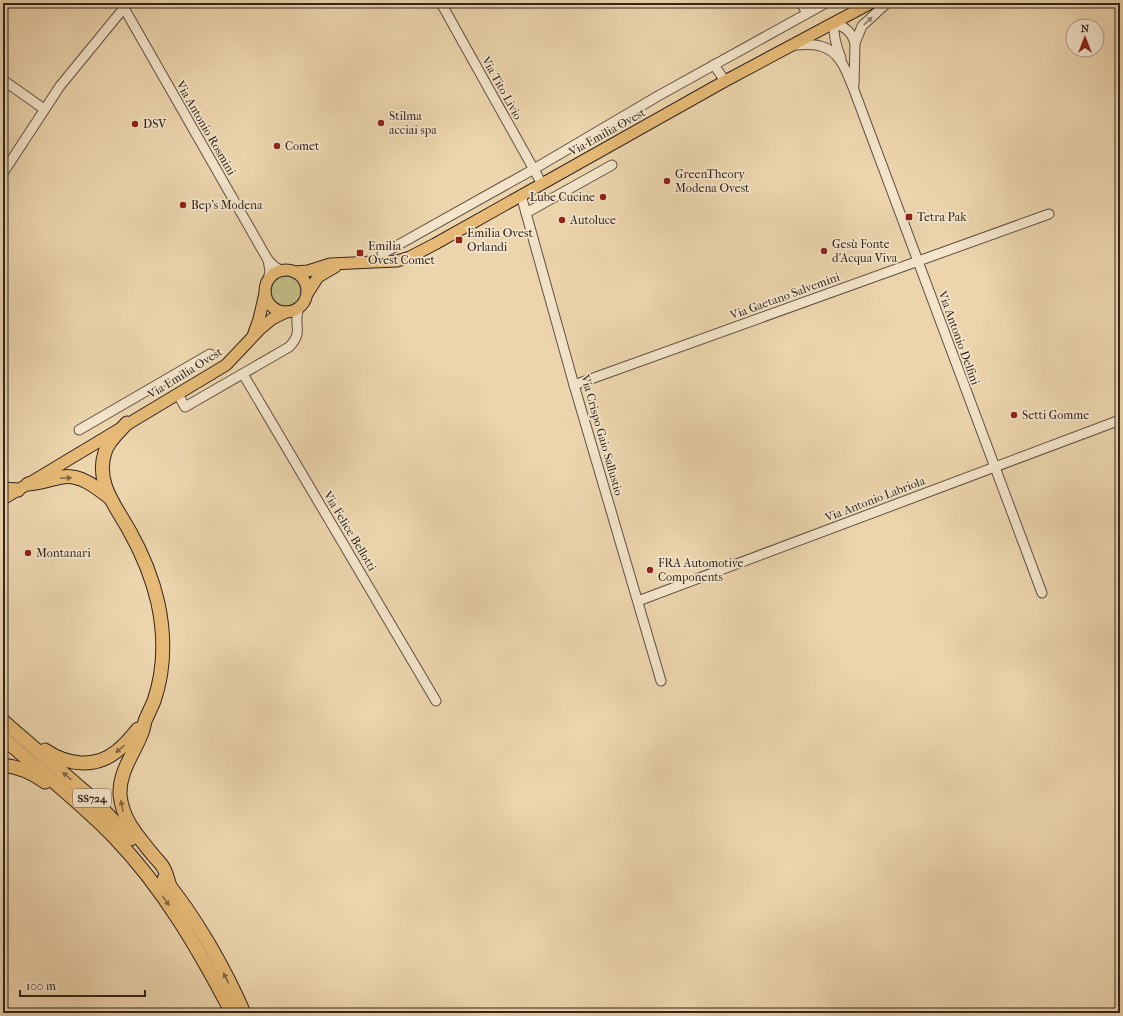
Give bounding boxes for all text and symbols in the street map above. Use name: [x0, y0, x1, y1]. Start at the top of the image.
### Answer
one-way arrow: [863, 16, 873, 26]
north arrow: [1065, 18, 1105, 58]
text: N: [1081, 22, 1090, 35]
street label: Via Tito Livio: [478, 53, 525, 122]
street label: Via Antonio Rosmini: [173, 77, 239, 178]
street label: Via Emilia Ovest: [565, 105, 648, 159]
place label: Stilma acciai spa: [389, 109, 437, 137]
place label: DSV: [143, 117, 167, 131]
marker: Stilma acciai spa: [376, 118, 386, 128]
marker: DSV: [130, 119, 140, 129]
place label: Comet: [285, 139, 320, 153]
marker: Comet: [272, 141, 282, 151]
place label: GreenTheory Modena Ovest: [675, 167, 750, 195]
marker: GreenTheory Modena Ovest: [662, 176, 672, 186]
place label: Lube Cucine: [530, 190, 595, 204]
marker: Lube Cucine: [598, 192, 608, 202]
place label: Bep's Modena: [191, 198, 263, 212]
marker: Bep's Modena: [178, 200, 188, 210]
place label: Tetra Pak: [917, 210, 967, 224]
marker: Tetra Pak: [904, 212, 914, 222]
place label: Autoluce: [569, 213, 616, 227]
marker: Autoluce: [557, 215, 567, 225]
place label: Emilia Ovest Orlandi: [467, 226, 533, 254]
marker: Emilia Ovest Orlandi: [454, 235, 464, 245]
place label: Gesù Fonte d'Acqua Viva: [832, 237, 898, 265]
place label: Emilia Ovest Comet: [368, 239, 435, 267]
marker: Gesù Fonte d'Acqua Viva: [819, 246, 829, 256]
marker: Emilia Ovest Comet: [355, 248, 365, 258]
street label: Via Gaetano Salvemini: [727, 270, 842, 323]
street label: Via Antonio Delfini: [935, 288, 983, 387]
street label: Via Emilia Ovest: [144, 344, 225, 402]
street label: Via Crispo Gaio Sallustio: [578, 372, 626, 497]
place label: Setti Gomme: [1022, 408, 1089, 422]
marker: Setti Gomme: [1009, 410, 1019, 420]
street label: Via Antonio Labriola: [822, 473, 927, 525]
one-way arrow: [60, 475, 73, 481]
street label: Via Felice Bellotti: [320, 488, 380, 574]
place label: Montanari: [36, 546, 91, 560]
marker: Montanari: [23, 548, 33, 558]
place label: FRA Automotive Components: [658, 556, 744, 584]
marker: FRA Automotive Components: [645, 565, 655, 575]
one-way arrow: [114, 744, 125, 753]
one-way arrow: [62, 772, 72, 781]
road number: SS724: [73, 789, 111, 807]
one-way arrow: [119, 800, 125, 812]
one-way arrow: [162, 895, 171, 906]
scale bar: [20, 972, 145, 998]
one-way arrow: [223, 972, 230, 984]
text: 100 m: [26, 979, 56, 993]

